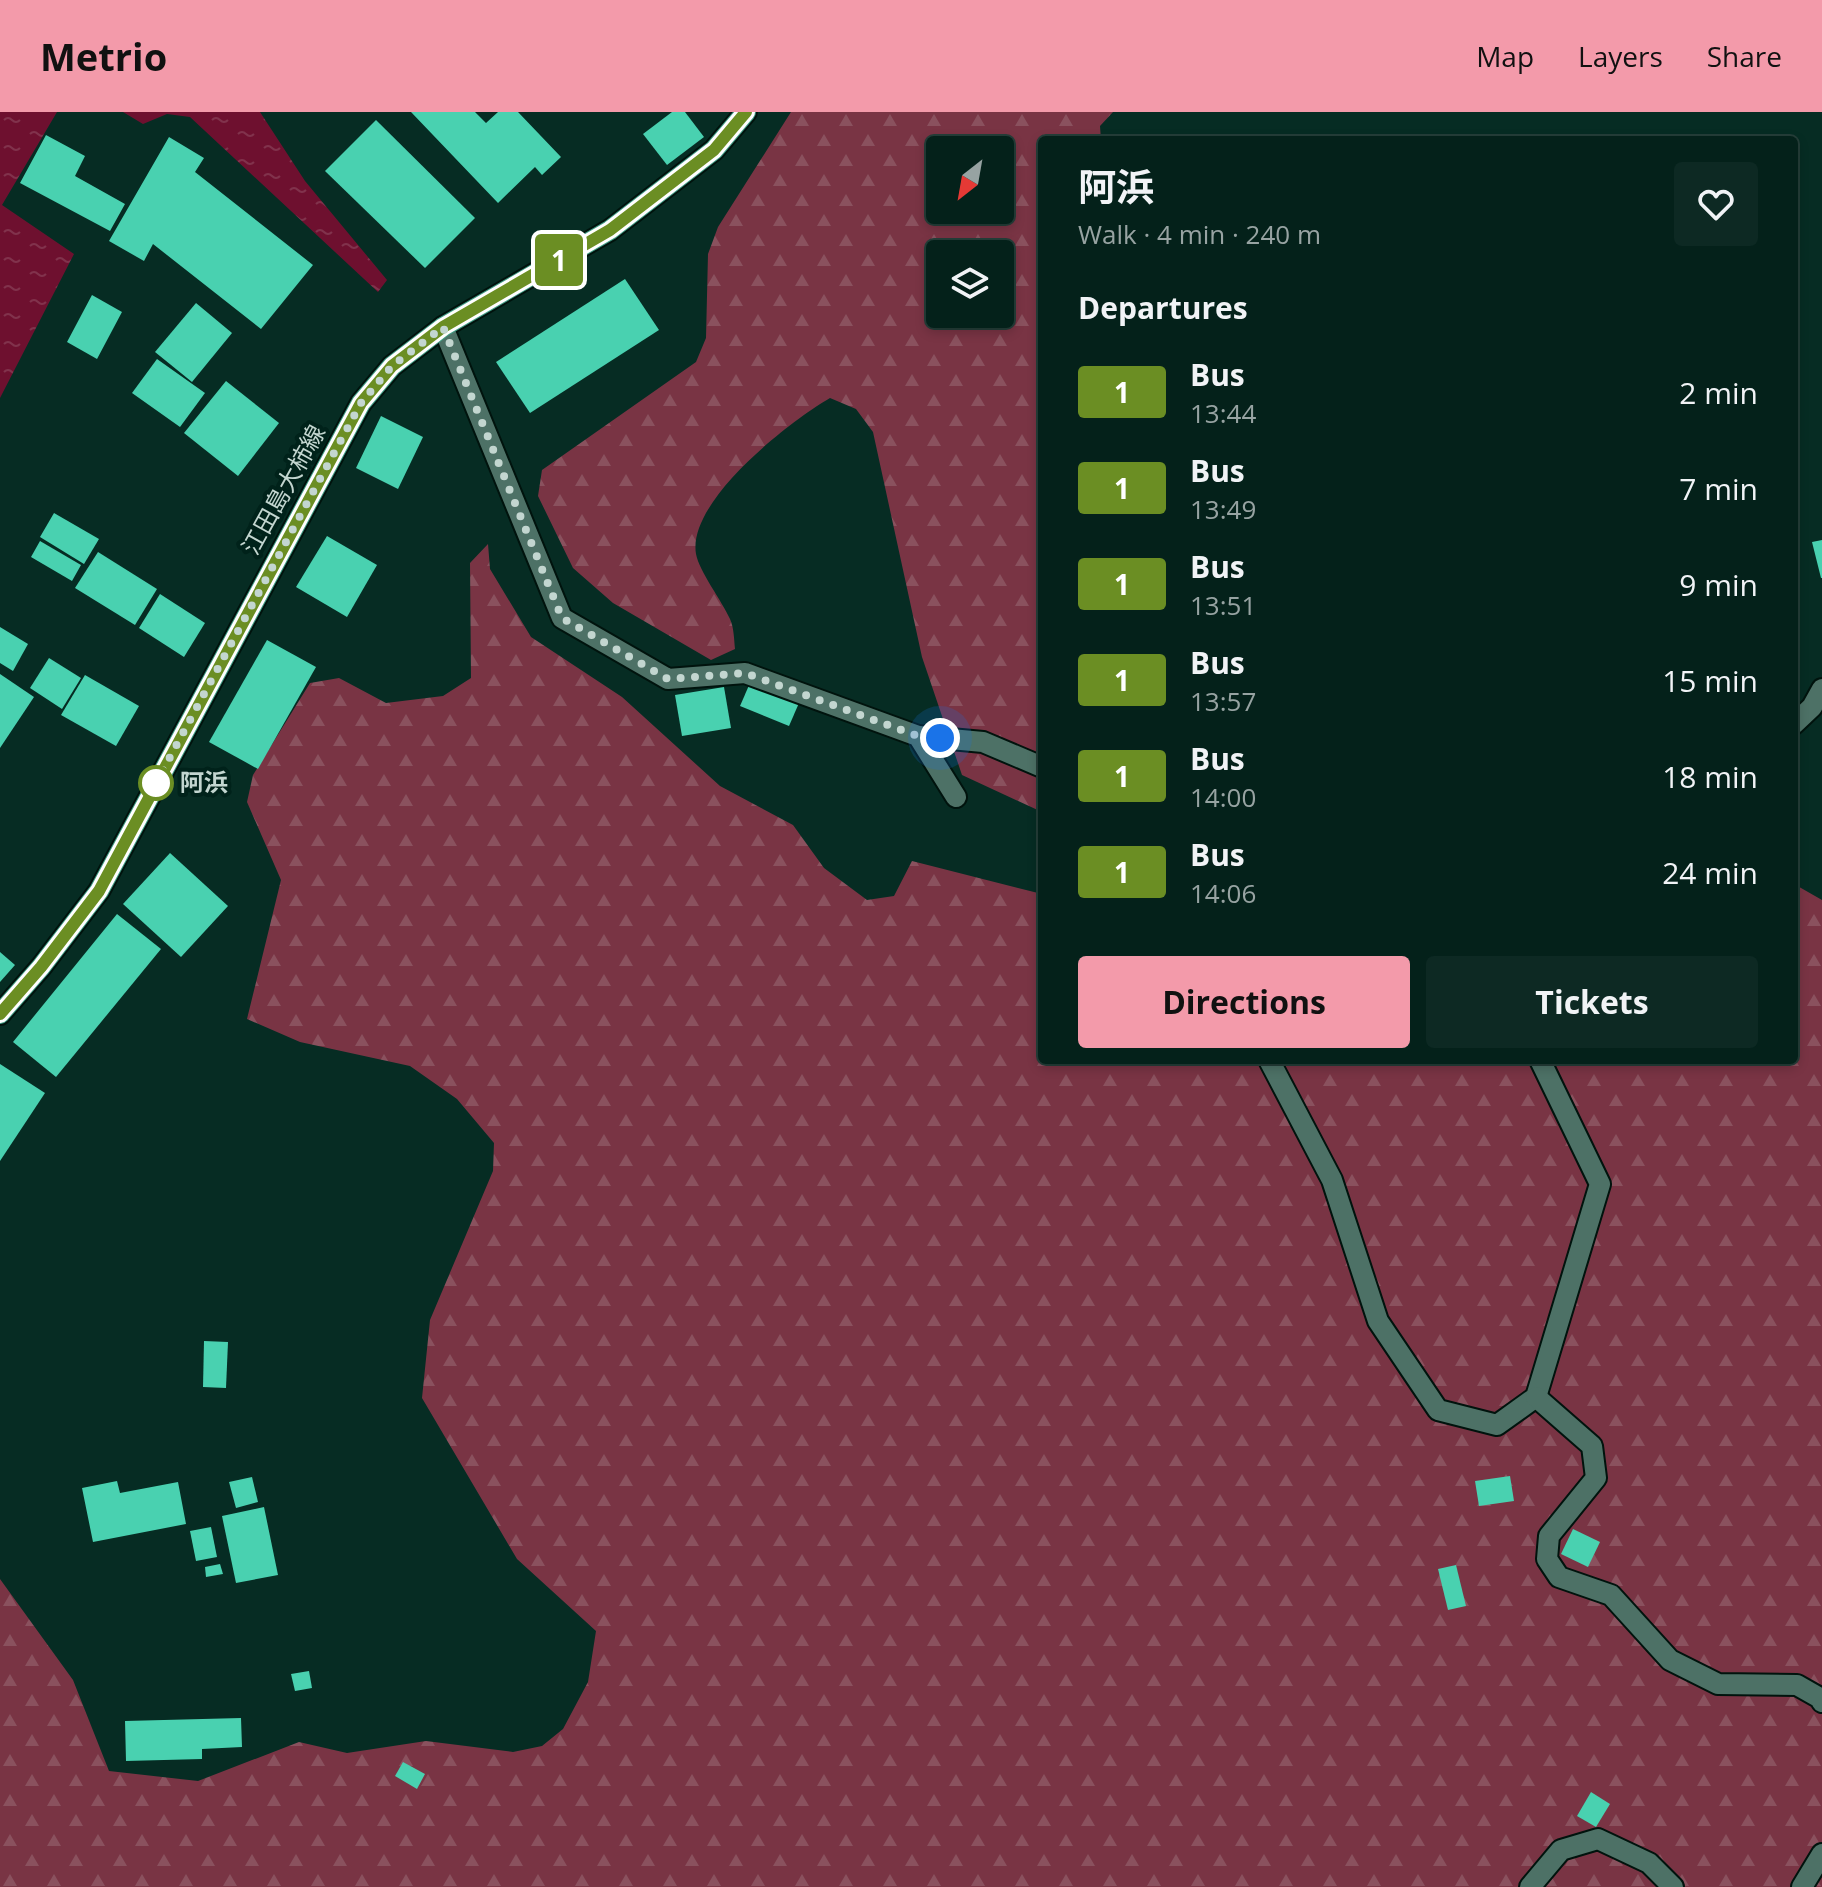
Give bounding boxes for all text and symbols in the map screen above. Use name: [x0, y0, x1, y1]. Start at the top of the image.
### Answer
text: Metrio: [40, 30, 167, 82]
text: Map: [1476, 37, 1534, 75]
text: Layers: [1578, 37, 1663, 75]
text: Share: [1707, 37, 1782, 75]
north arrow: [926, 136, 1014, 224]
map controls: [926, 136, 1014, 328]
text: 阿浜: [1078, 160, 1154, 212]
button: heart: [1674, 162, 1758, 246]
text: Walk · 4 min · 240 m: [1078, 216, 1321, 252]
line badge: 1: [533, 234, 585, 286]
button: layers: [926, 240, 1014, 328]
text: 1: [551, 241, 567, 279]
text: Departures: [1078, 287, 1248, 328]
text: Bus: [1190, 354, 1245, 395]
text: 2 min: [1679, 372, 1758, 413]
text: 1: [1114, 373, 1130, 411]
text: 13:44: [1190, 395, 1256, 431]
street label: 江田島大柿線: [233, 418, 332, 560]
text: Bus: [1190, 450, 1245, 491]
text: 7 min: [1679, 468, 1758, 509]
text: 1: [1114, 469, 1130, 507]
text: 13:49: [1190, 491, 1256, 527]
text: Bus: [1190, 546, 1245, 587]
text: 9 min: [1679, 564, 1758, 605]
text: 1: [1114, 565, 1130, 603]
text: 13:51: [1190, 587, 1256, 623]
text: Bus: [1190, 642, 1245, 683]
text: 15 min: [1662, 660, 1758, 701]
text: 1: [1114, 661, 1130, 699]
text: 13:57: [1190, 683, 1256, 719]
your location: [920, 718, 960, 758]
text: Bus: [1190, 738, 1245, 779]
text: 18 min: [1662, 756, 1758, 797]
text: 1: [1114, 757, 1130, 795]
place label: 阿浜: [180, 765, 228, 798]
marker: 阿浜: [139, 766, 173, 800]
text: 14:00: [1190, 779, 1256, 815]
text: Bus: [1190, 834, 1245, 875]
text: 24 min: [1662, 852, 1758, 893]
text: 1: [1114, 853, 1130, 891]
text: 14:06: [1190, 875, 1256, 911]
button: Directions: [1078, 956, 1410, 1048]
button: Tickets: [1426, 956, 1758, 1048]

